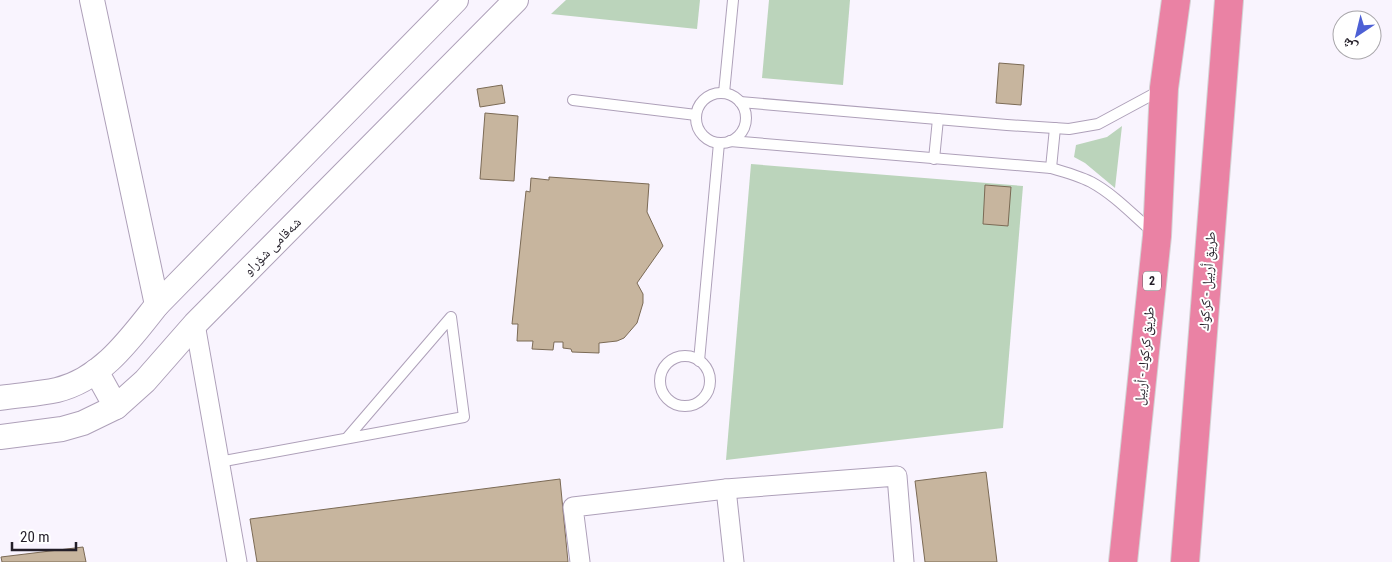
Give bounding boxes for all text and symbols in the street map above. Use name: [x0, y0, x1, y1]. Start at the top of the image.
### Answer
north arrow: [1332, 10, 1382, 60]
text: ش: [1339, 34, 1361, 56]
street label: شەقامی شۆراو: [240, 214, 305, 279]
street label: طريق أربيل - كركوك: [1196, 231, 1220, 331]
road number: 2: [1143, 272, 1161, 290]
street label: طريق كركوك - أربيل: [1131, 306, 1159, 406]
scale bar: [12, 520, 76, 552]
text: 20 m: [20, 528, 50, 546]

